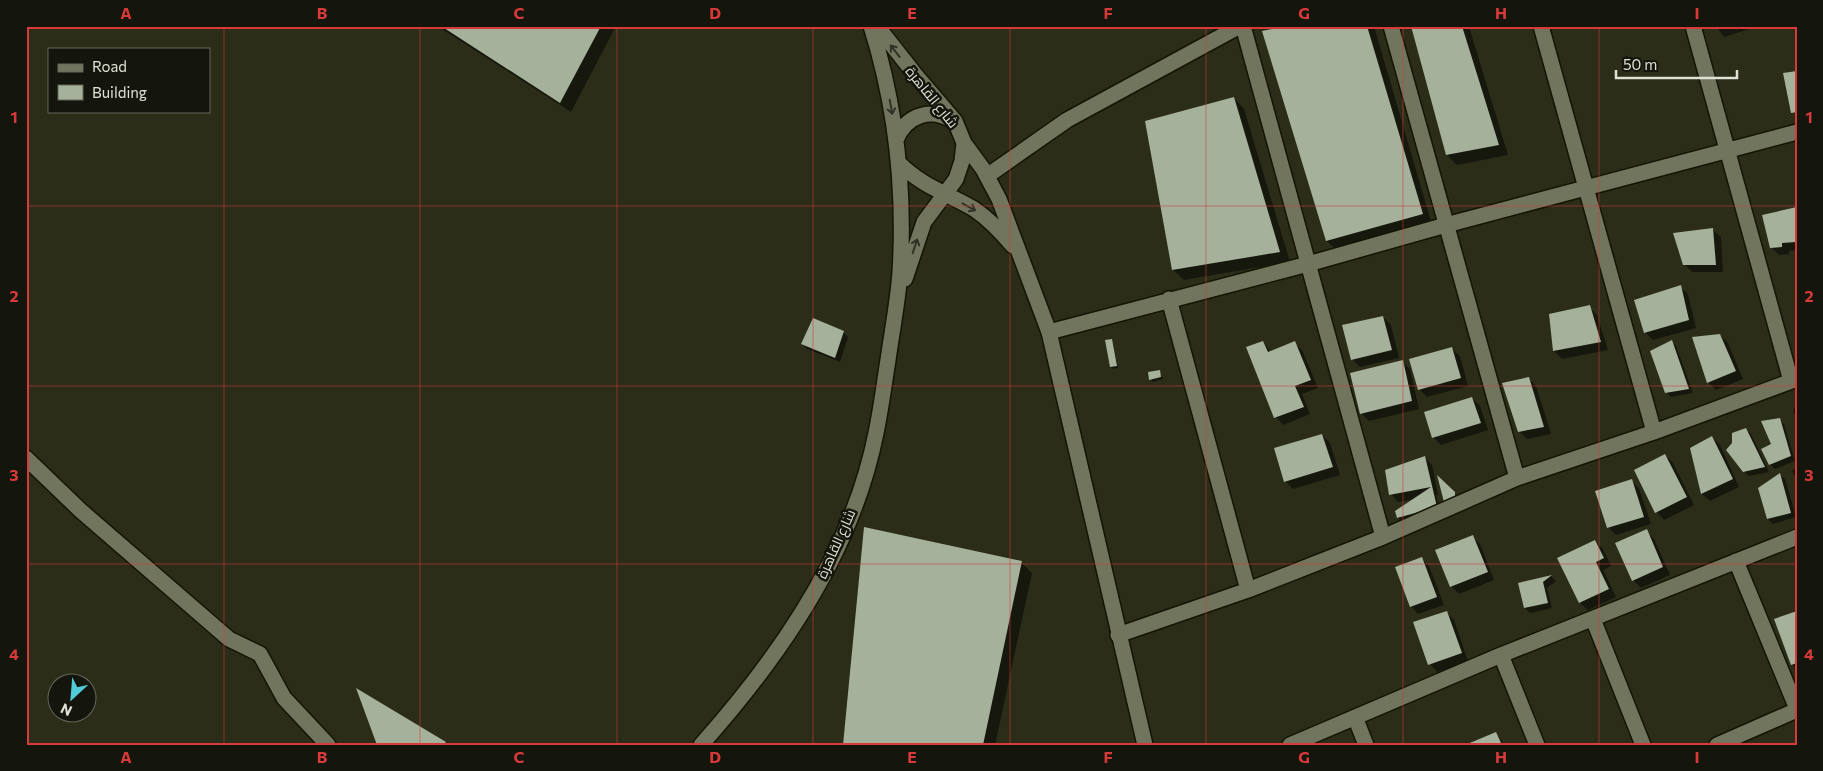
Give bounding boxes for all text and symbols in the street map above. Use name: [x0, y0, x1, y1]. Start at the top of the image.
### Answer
text: A: [120, 3, 132, 22]
text: B: [317, 3, 328, 22]
text: C: [514, 3, 525, 22]
text: D: [709, 3, 721, 22]
text: E: [907, 3, 917, 22]
text: F: [1103, 3, 1113, 22]
text: G: [1298, 3, 1310, 22]
text: H: [1495, 3, 1507, 22]
text: I: [1694, 3, 1700, 22]
one-way arrow: [890, 45, 901, 58]
legend: [48, 48, 210, 112]
scale bar: [1616, 48, 1737, 80]
text: 50 m: [1623, 55, 1657, 73]
text: Road: [92, 57, 127, 75]
street label: شارع القاهرة: [902, 63, 962, 131]
text: Building: [92, 83, 147, 101]
one-way arrow: [887, 99, 896, 115]
text: 1: [10, 107, 18, 126]
text: 1: [1805, 107, 1813, 126]
one-way arrow: [962, 202, 977, 212]
one-way arrow: [911, 239, 921, 255]
text: 2: [9, 286, 19, 305]
text: 2: [1804, 286, 1814, 305]
text: 3: [9, 465, 19, 484]
text: 3: [1804, 465, 1814, 484]
street label: شارع القاهرة: [813, 507, 859, 581]
text: 4: [9, 644, 19, 663]
text: 4: [1804, 644, 1814, 663]
north arrow: [48, 674, 98, 724]
text: N: [58, 700, 75, 720]
text: A: [120, 747, 132, 766]
text: B: [317, 747, 328, 766]
text: C: [514, 747, 525, 766]
text: D: [709, 747, 721, 766]
text: E: [907, 747, 917, 766]
text: F: [1103, 747, 1113, 766]
text: G: [1298, 747, 1310, 766]
text: H: [1495, 747, 1507, 766]
text: I: [1694, 747, 1700, 766]

